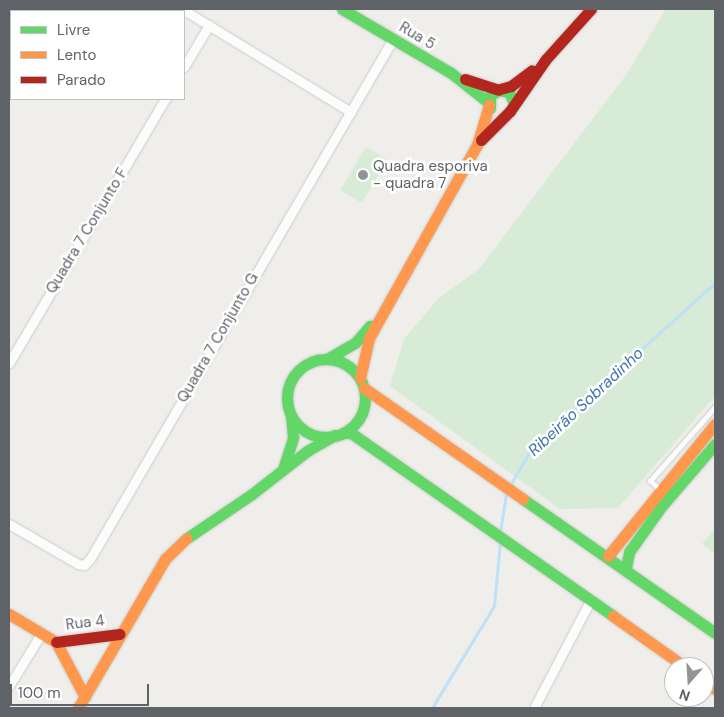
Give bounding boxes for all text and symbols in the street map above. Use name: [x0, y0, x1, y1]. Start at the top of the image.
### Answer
legend: [10, 10, 185, 100]
street label: Rua 5: [396, 18, 438, 54]
text: Livre: [57, 20, 90, 40]
text: Lento: [57, 45, 96, 65]
text: Parado: [57, 70, 106, 90]
place label: Quadra esporiva - quadra 7: [373, 157, 488, 192]
street label: Quadra 7 Conjunto F: [42, 165, 132, 297]
marker: Quadra esporiva - quadra 7: [357, 169, 369, 181]
street label: Quadra 7 Conjunto G: [174, 270, 262, 406]
water label: Ribeirão Sobradinho: [524, 344, 648, 460]
street label: Rua 4: [65, 612, 105, 634]
north arrow: [664, 657, 714, 707]
scale bar: [12, 674, 151, 706]
text: 100 m: [18, 683, 61, 703]
text: N: [677, 685, 692, 705]

